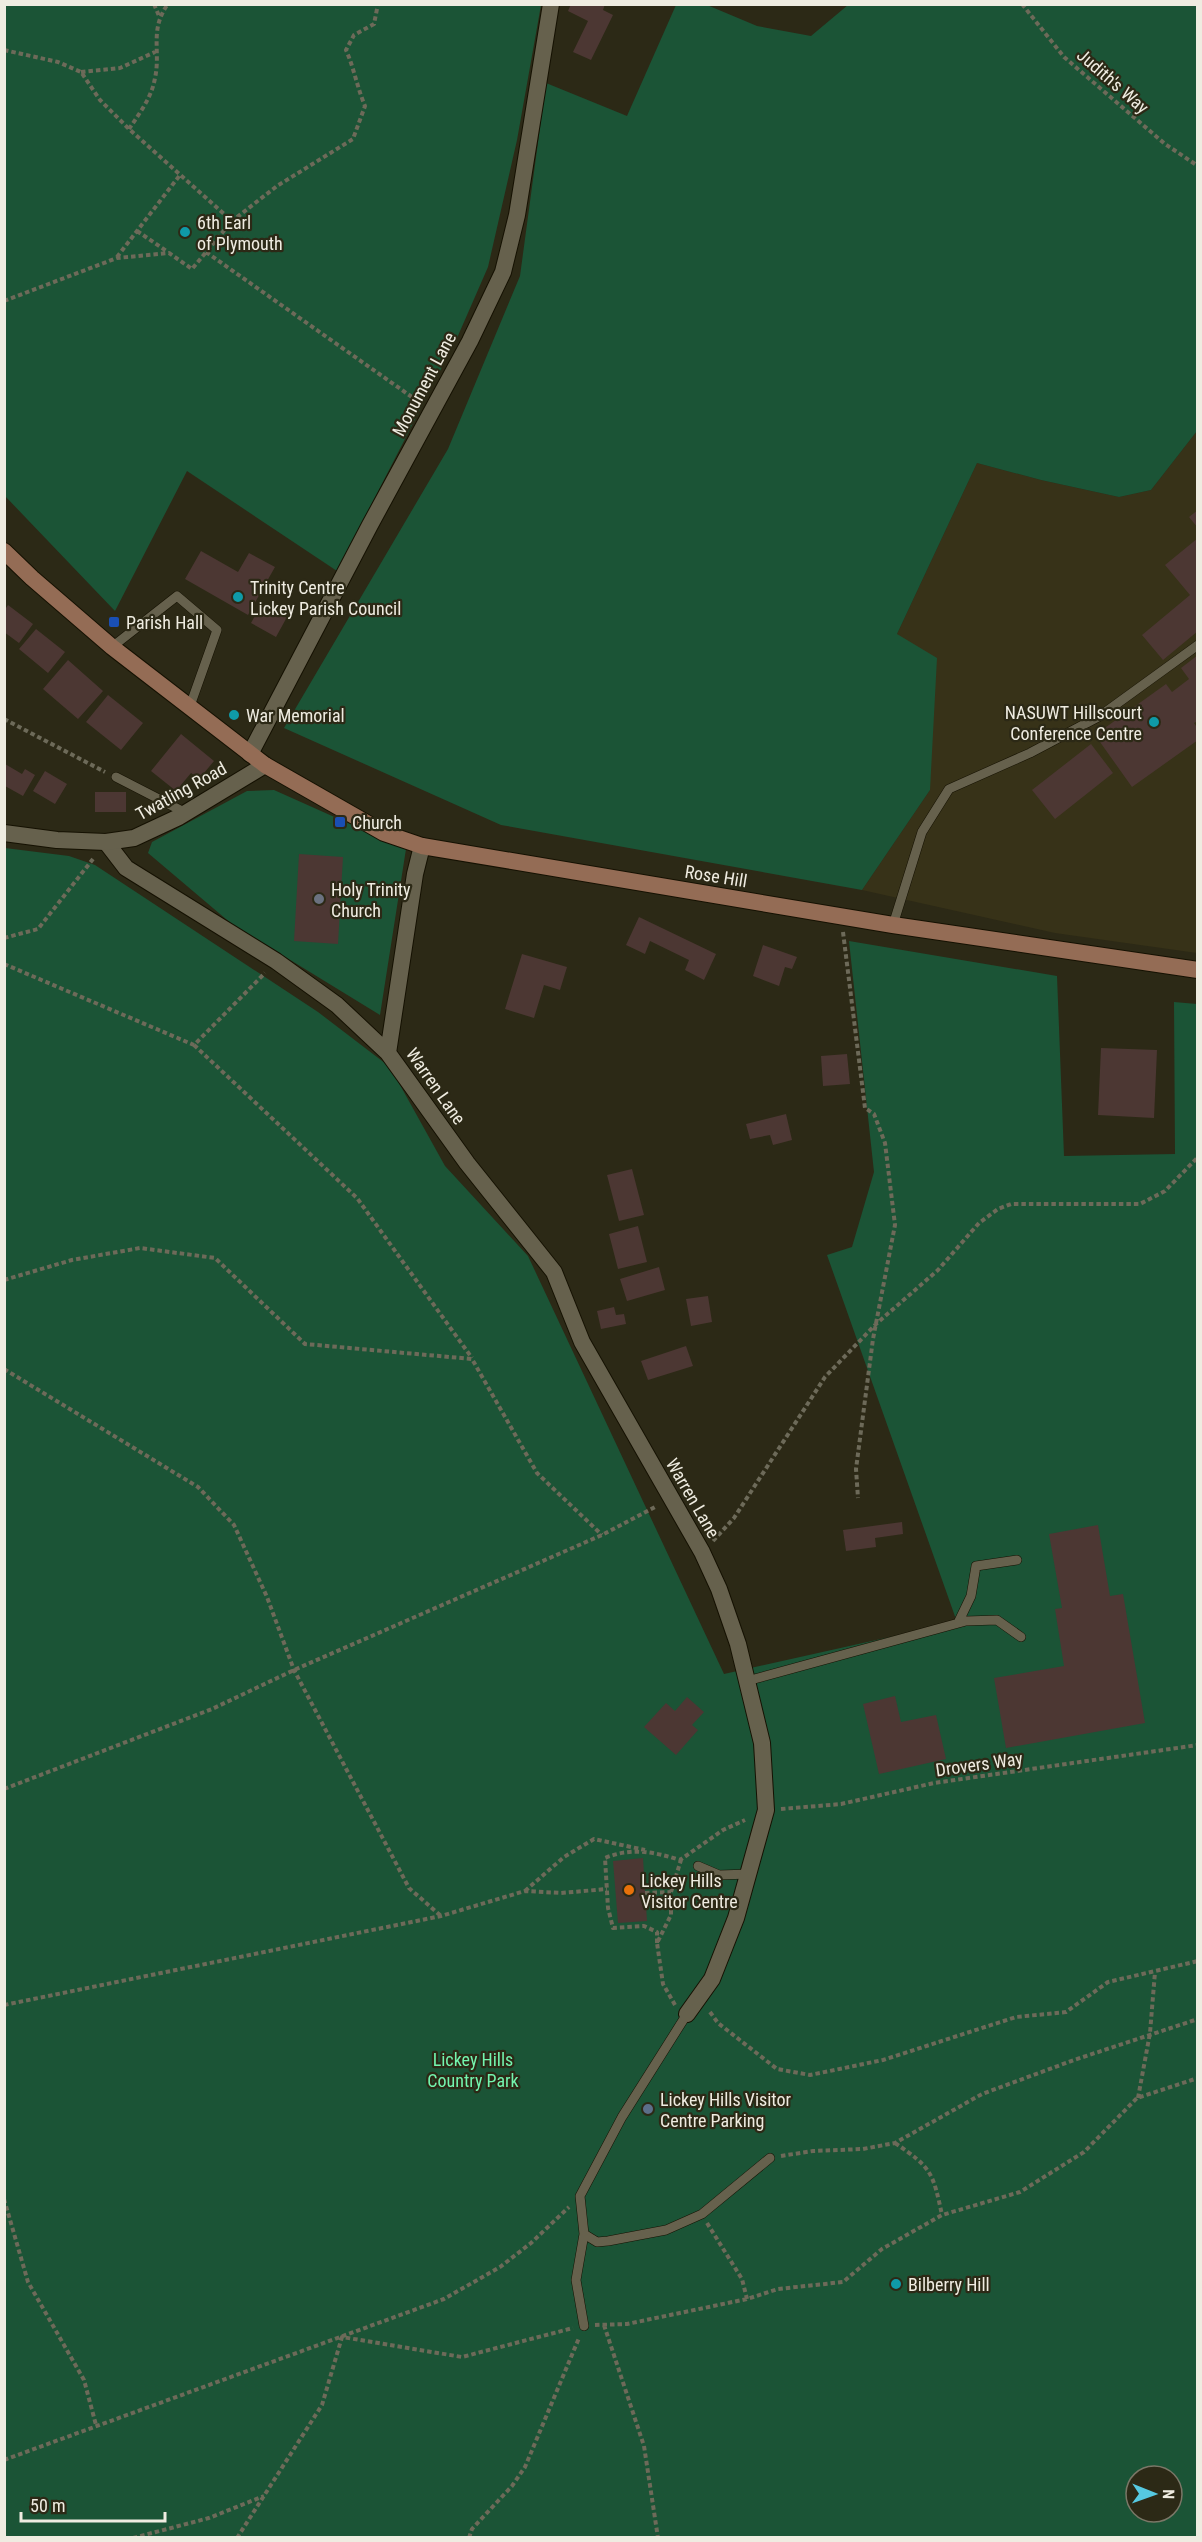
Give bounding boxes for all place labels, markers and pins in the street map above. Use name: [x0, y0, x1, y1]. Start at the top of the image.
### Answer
place label: 6th Earl of Plymouth: [197, 212, 283, 254]
marker: 6th Earl of Plymouth: [178, 225, 192, 239]
place label: Trinity Centre Lickey Parish Council: [250, 577, 401, 619]
marker: Trinity Centre Lickey Parish Council: [231, 590, 245, 604]
place label: Parish Hall: [126, 612, 203, 633]
marker: Parish Hall: [107, 615, 121, 629]
place label: NASUWT Hillscourt Conference Centre: [1005, 702, 1142, 744]
place label: War Memorial: [246, 705, 345, 726]
marker: War Memorial: [227, 708, 241, 722]
marker: NASUWT Hillscourt Conference Centre: [1147, 715, 1161, 729]
place label: Church: [352, 812, 402, 833]
marker: Church: [333, 815, 347, 829]
place label: Holy Trinity Church: [331, 879, 411, 921]
marker: Holy Trinity Church: [312, 892, 326, 906]
place label: Lickey Hills Visitor Centre: [641, 1870, 738, 1912]
marker: Lickey Hills Visitor Centre: [622, 1883, 636, 1897]
place label: Lickey Hills Visitor Centre Parking: [660, 2089, 792, 2131]
marker: Lickey Hills Visitor Centre Parking: [641, 2102, 655, 2116]
place label: Bilberry Hill: [908, 2274, 990, 2295]
marker: Bilberry Hill: [889, 2277, 903, 2291]

